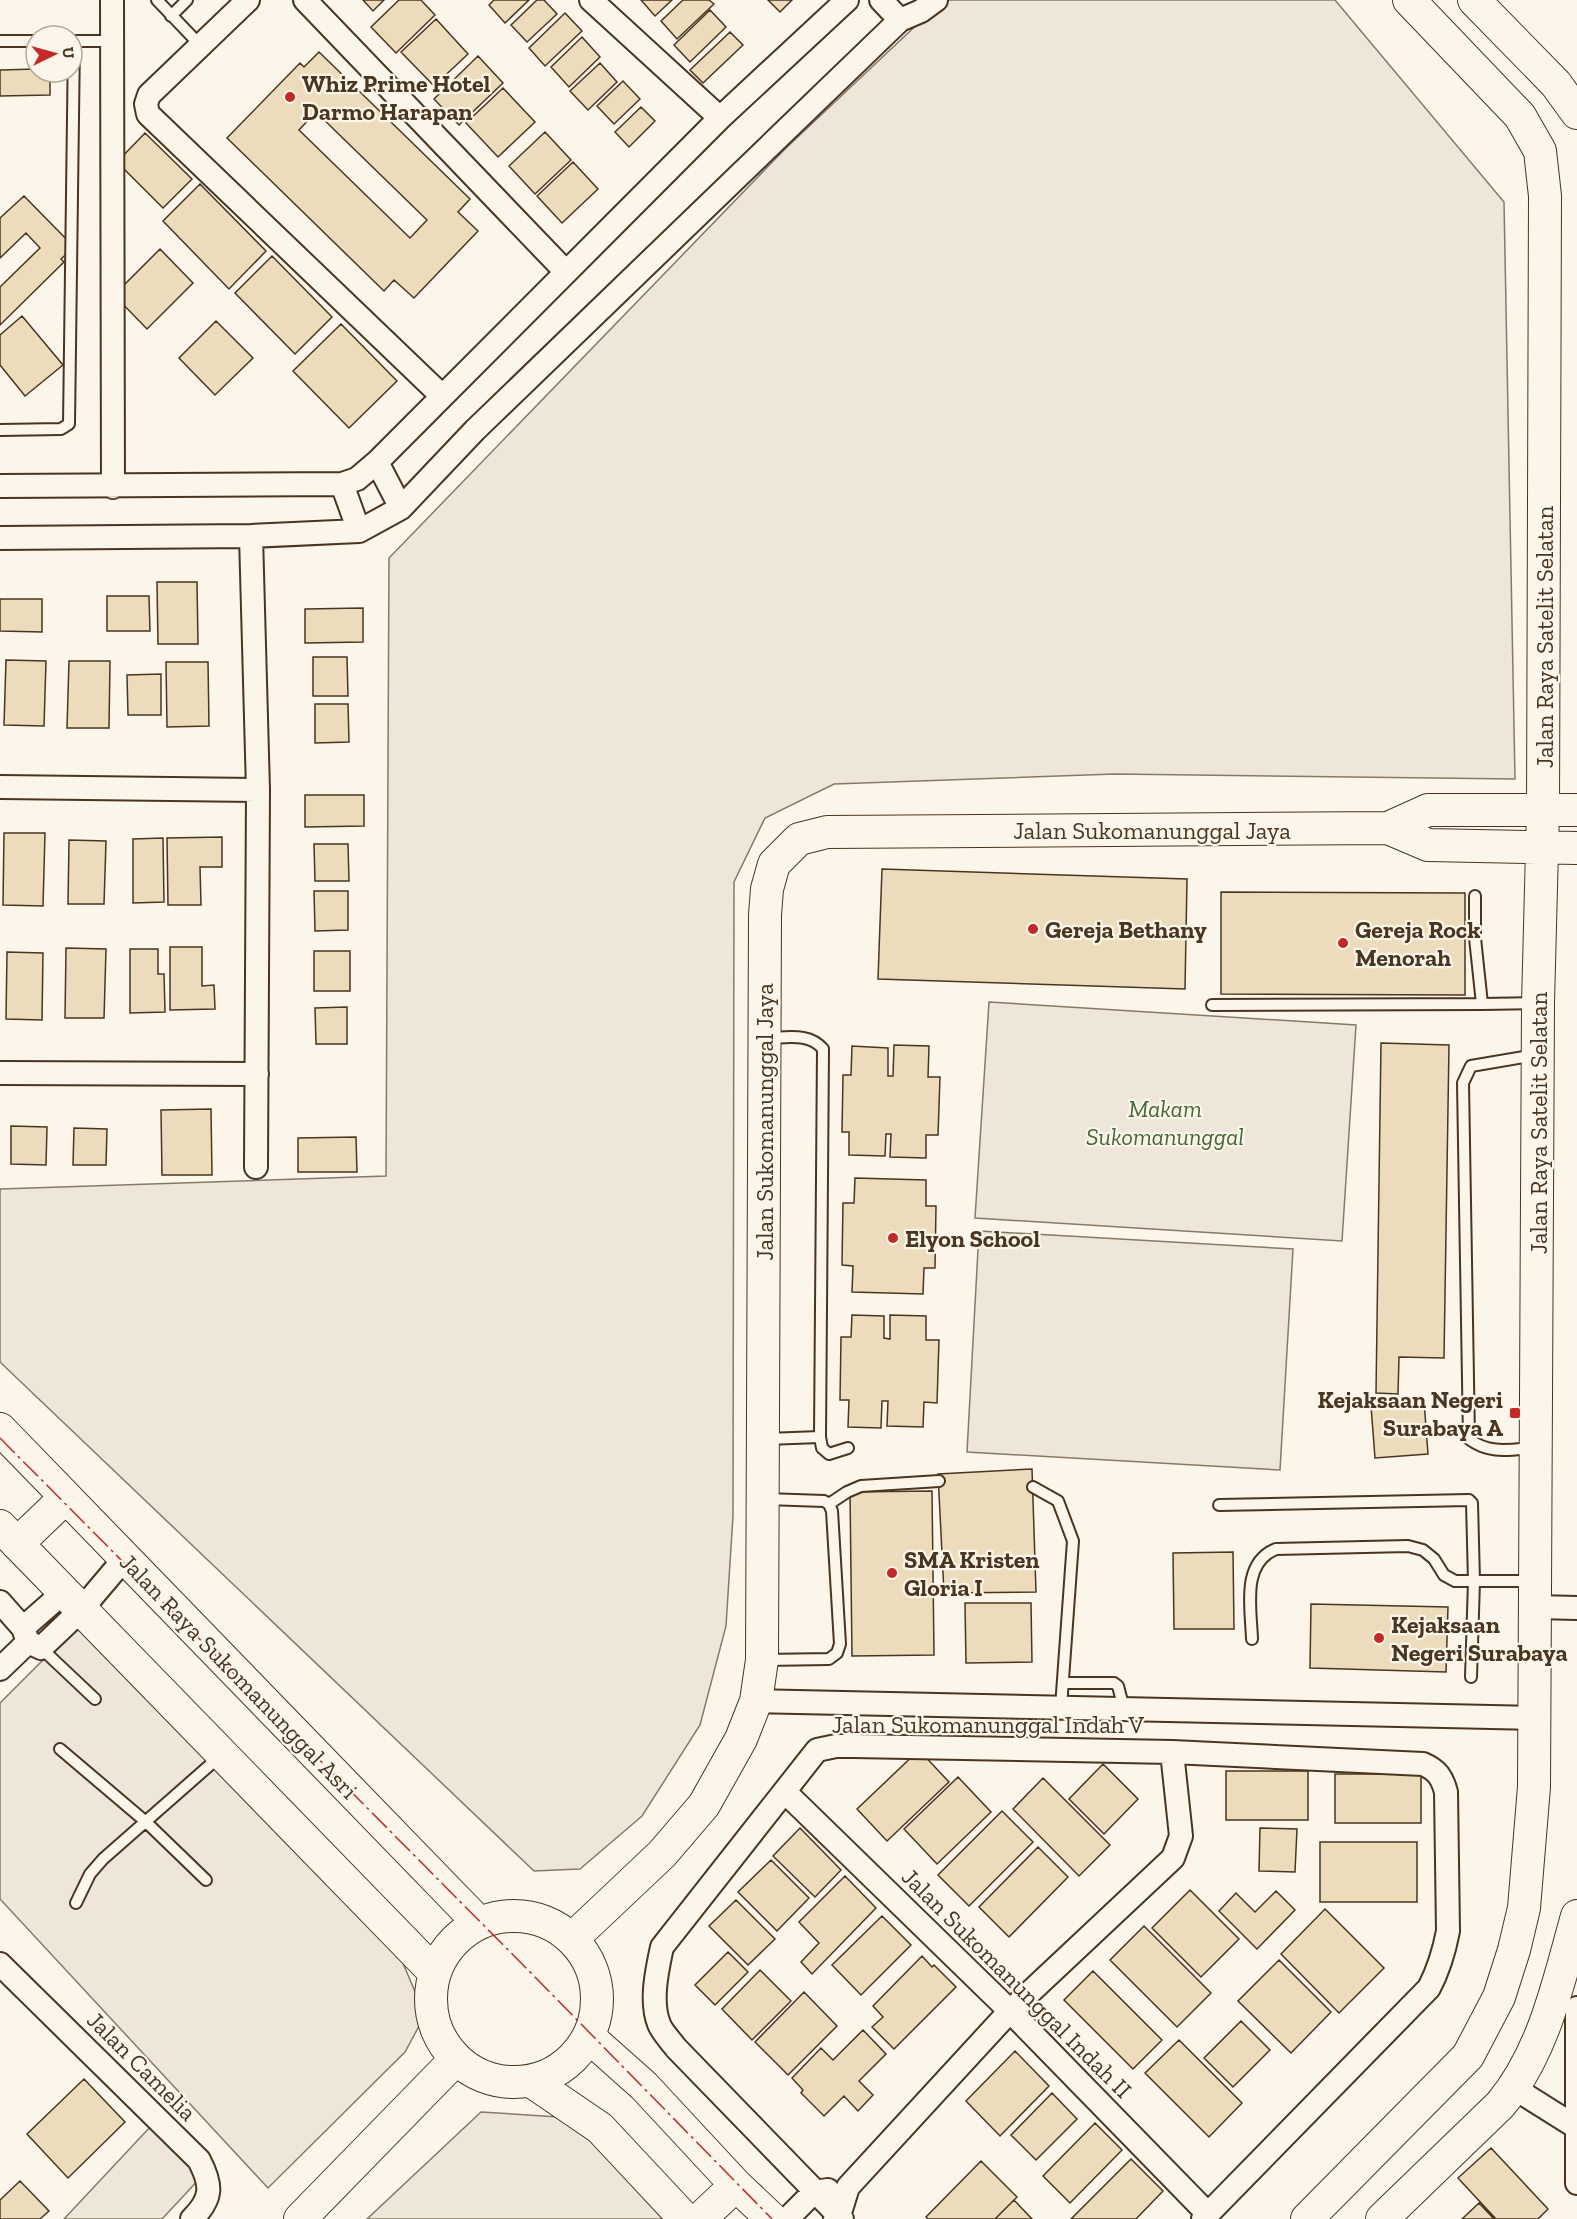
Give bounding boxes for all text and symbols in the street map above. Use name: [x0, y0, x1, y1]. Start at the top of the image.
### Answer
north arrow: [24, 24, 84, 84]
text: U: [58, 46, 78, 60]
place label: Whiz Prime Hotel Darmo Harapan: [302, 69, 491, 126]
marker: Whiz Prime Hotel Darmo Harapan: [283, 90, 297, 104]
street label: Jalan Raya Satelit Selatan: [1530, 505, 1559, 768]
street label: Jalan Sukomanunggal Jaya: [1013, 816, 1291, 845]
place label: Gereja Bethany: [1045, 915, 1207, 944]
place label: Gereja Rock Menorah: [1355, 915, 1480, 972]
marker: Gereja Bethany: [1026, 922, 1040, 936]
marker: Gereja Rock Menorah: [1336, 936, 1350, 950]
street label: Jalan Sukomanunggal Jaya: [750, 983, 779, 1261]
street label: Jalan Raya Satelit Selatan: [1524, 991, 1553, 1254]
park label: Makam Sukomanunggal: [1086, 1094, 1244, 1151]
place label: Elyon School: [905, 1224, 1040, 1253]
marker: Elyon School: [886, 1231, 900, 1245]
place label: Kejaksaan Negeri Surabaya A: [1317, 1385, 1504, 1442]
marker: Kejaksaan Negeri Surabaya A: [1508, 1406, 1522, 1420]
place label: SMA Kristen Gloria I: [904, 1545, 1040, 1602]
street label: Jalan Raya Sukomanunggal Asri: [114, 1547, 364, 1805]
marker: SMA Kristen Gloria I: [885, 1566, 899, 1580]
place label: Kejaksaan Negeri Surabaya: [1391, 1610, 1568, 1667]
marker: Kejaksaan Negeri Surabaya: [1372, 1631, 1386, 1645]
street label: Jalan Sukomanunggal Indah V: [832, 1710, 1145, 1739]
street label: Jalan Sukomanunggal Indah II: [896, 1862, 1138, 2104]
street label: Jalan Camelia: [81, 2005, 203, 2127]

